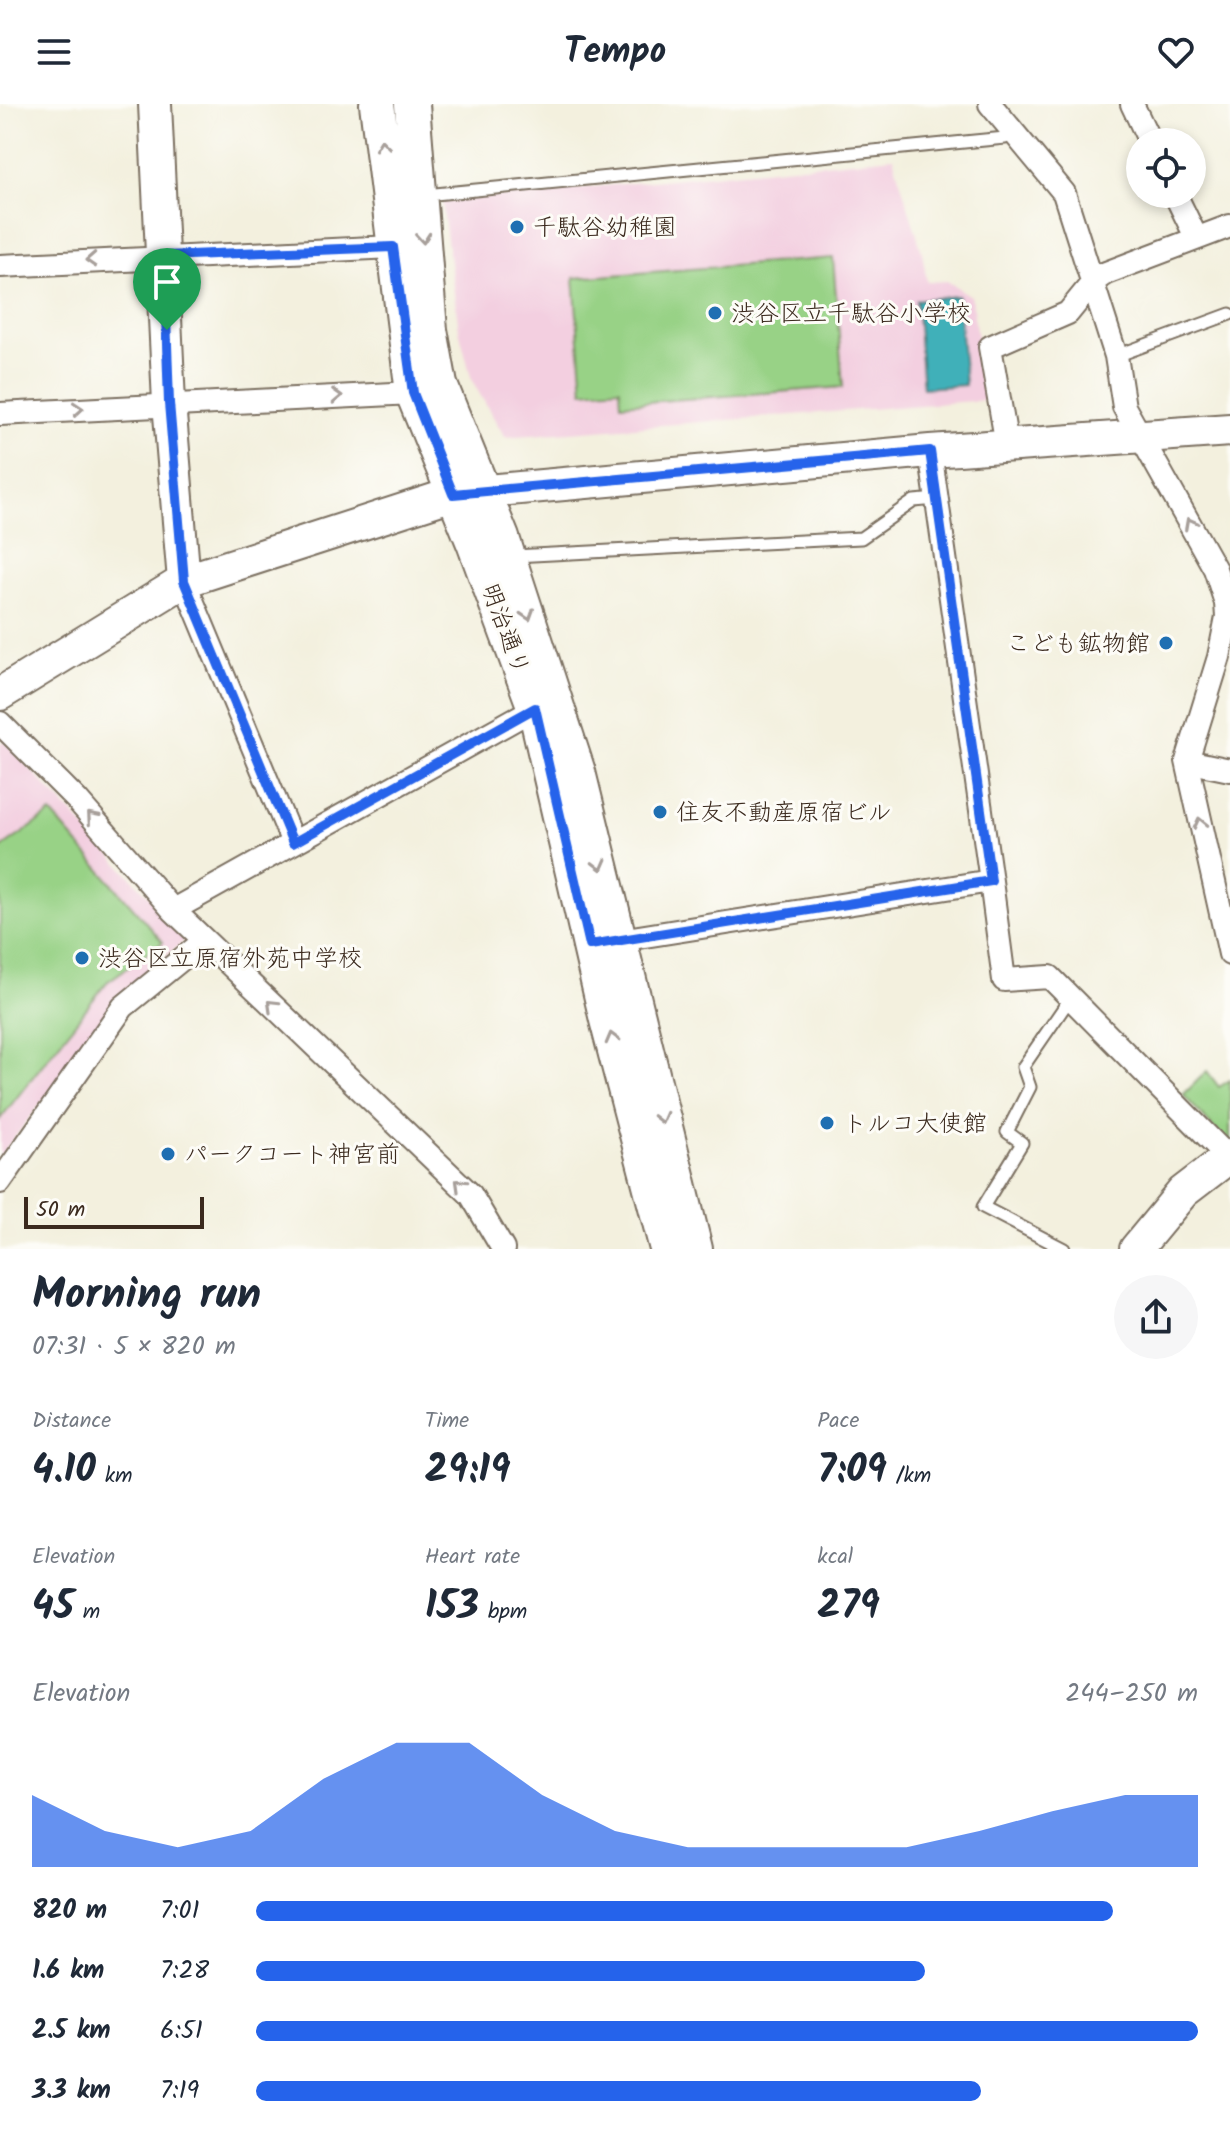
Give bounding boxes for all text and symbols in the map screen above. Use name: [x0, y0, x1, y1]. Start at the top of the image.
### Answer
text: Tempo: [564, 24, 666, 81]
icon: menu: [32, 30, 76, 74]
icon: heart: [1154, 30, 1198, 74]
map controls: [1126, 128, 1206, 208]
button: locate: [1126, 128, 1206, 208]
one-way arrow: [374, 139, 391, 152]
place label: 千駄谷幼稚園: [533, 209, 677, 248]
marker: 千駄谷幼稚園: [508, 218, 526, 236]
one-way arrow: [414, 232, 431, 245]
pin: [133, 248, 201, 330]
one-way arrow: [84, 251, 97, 268]
icon: arrive: [145, 260, 189, 304]
place label: 渋谷区立千駄谷小学校: [731, 295, 971, 334]
marker: 渋谷区立千駄谷小学校: [706, 304, 724, 322]
one-way arrow: [332, 388, 344, 405]
one-way arrow: [72, 401, 85, 418]
one-way arrow: [1185, 516, 1200, 531]
street label: 明治通り: [470, 578, 539, 681]
one-way arrow: [518, 608, 534, 622]
place label: こども鉱物館: [1006, 625, 1150, 664]
marker: こども鉱物館: [1157, 634, 1175, 652]
place label: 住友不動産原宿ビル: [676, 794, 892, 833]
marker: 住友不動産原宿ビル: [651, 803, 669, 821]
one-way arrow: [87, 812, 102, 827]
one-way arrow: [1192, 817, 1209, 831]
one-way arrow: [591, 857, 608, 871]
place label: 渋谷区立原宿外苑中学校: [98, 940, 362, 979]
marker: 渋谷区立原宿外苑中学校: [73, 949, 91, 967]
one-way arrow: [267, 1000, 281, 1014]
one-way arrow: [604, 1032, 621, 1046]
place label: トルコ大使館: [843, 1105, 987, 1144]
one-way arrow: [651, 1110, 668, 1124]
marker: トルコ大使館: [818, 1114, 836, 1132]
place label: パークコート神宮前: [184, 1136, 400, 1175]
marker: パークコート神宮前: [159, 1145, 177, 1163]
one-way arrow: [455, 1179, 469, 1194]
scale bar: [24, 1193, 204, 1229]
text: 50 m: [36, 1193, 85, 1228]
text: Morning run: [32, 1261, 261, 1331]
button: share: [1114, 1275, 1198, 1359]
text: 07:31 · 5 × 820 m: [32, 1326, 236, 1368]
text: Distance: [32, 1404, 111, 1439]
text: Time: [425, 1404, 469, 1439]
text: Pace: [817, 1404, 859, 1439]
text: 4.10: [32, 1439, 96, 1503]
text: 29:19: [425, 1439, 510, 1503]
text: 7:09: [817, 1439, 887, 1503]
text: km: [96, 1459, 133, 1494]
text: /km: [887, 1459, 931, 1494]
text: Elevation: [32, 1540, 115, 1575]
text: Heart rate: [425, 1540, 520, 1575]
text: kcal: [817, 1540, 853, 1575]
text: 45: [32, 1575, 74, 1639]
text: 153: [425, 1575, 479, 1639]
text: 279: [817, 1575, 880, 1639]
text: m: [74, 1595, 100, 1630]
text: bpm: [479, 1595, 527, 1630]
text: Elevation: [32, 1673, 130, 1715]
text: 244–250 m: [1065, 1673, 1198, 1715]
text: 820 m: [32, 1890, 107, 1932]
text: 7:01: [160, 1890, 200, 1932]
text: 1.6 km: [32, 1950, 104, 1992]
text: 7:28: [160, 1950, 209, 1992]
text: 2.5 km: [32, 2010, 111, 2052]
text: 6:51: [160, 2010, 203, 2052]
text: 3.3 km: [32, 2070, 111, 2112]
text: 7:19: [160, 2070, 199, 2112]

